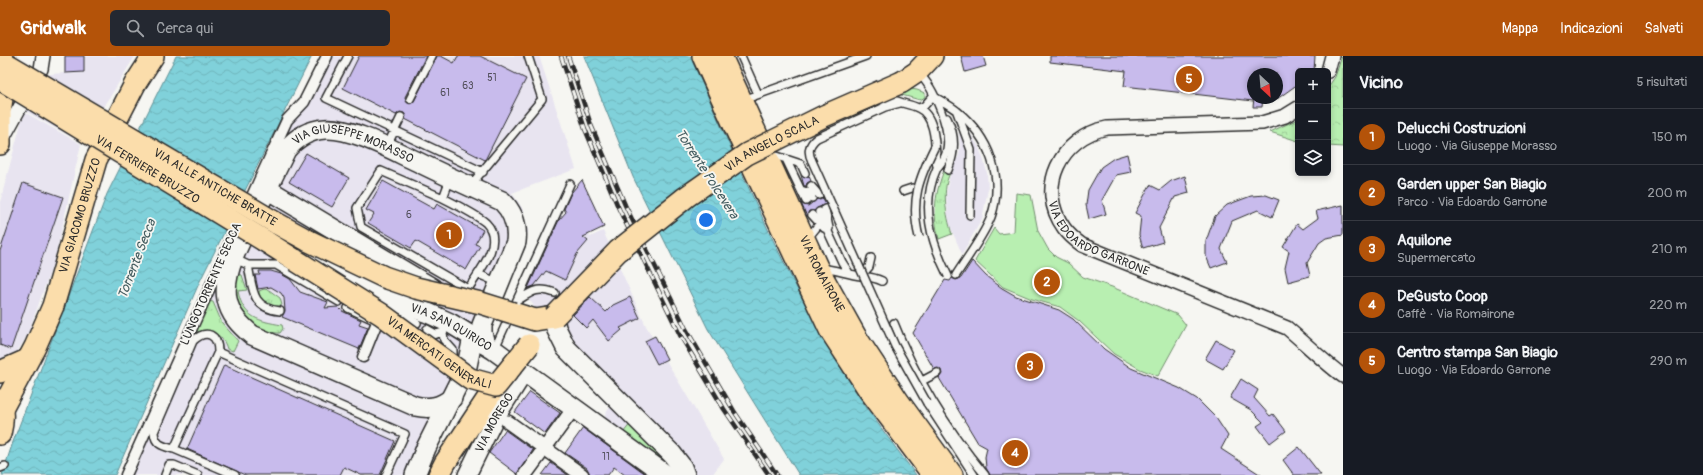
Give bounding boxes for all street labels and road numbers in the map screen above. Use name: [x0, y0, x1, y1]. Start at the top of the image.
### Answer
street label: VIA ANGELO SCALA: [722, 112, 821, 175]
street label: VIA GIUSEPPE MORASSO: [289, 121, 416, 166]
street label: VIA FERRIERE BRUZZO: [93, 132, 203, 207]
street label: VIA ALLE ANTICHE BRATTE: [151, 145, 280, 230]
street label: VIA GIACOMO BRUZZO: [56, 156, 104, 275]
street label: VIA EDOARDO GARRONE: [1045, 199, 1152, 279]
street label: LUNGOTORRENTE SECCA: [177, 220, 245, 348]
street label: VIA ROMAIRONE: [796, 233, 848, 315]
street label: VIA SAN QUIRICO: [408, 300, 495, 355]
street label: VIA MERCATI GENERALI: [384, 313, 493, 392]
street label: VIA MOREGO: [472, 390, 517, 455]

